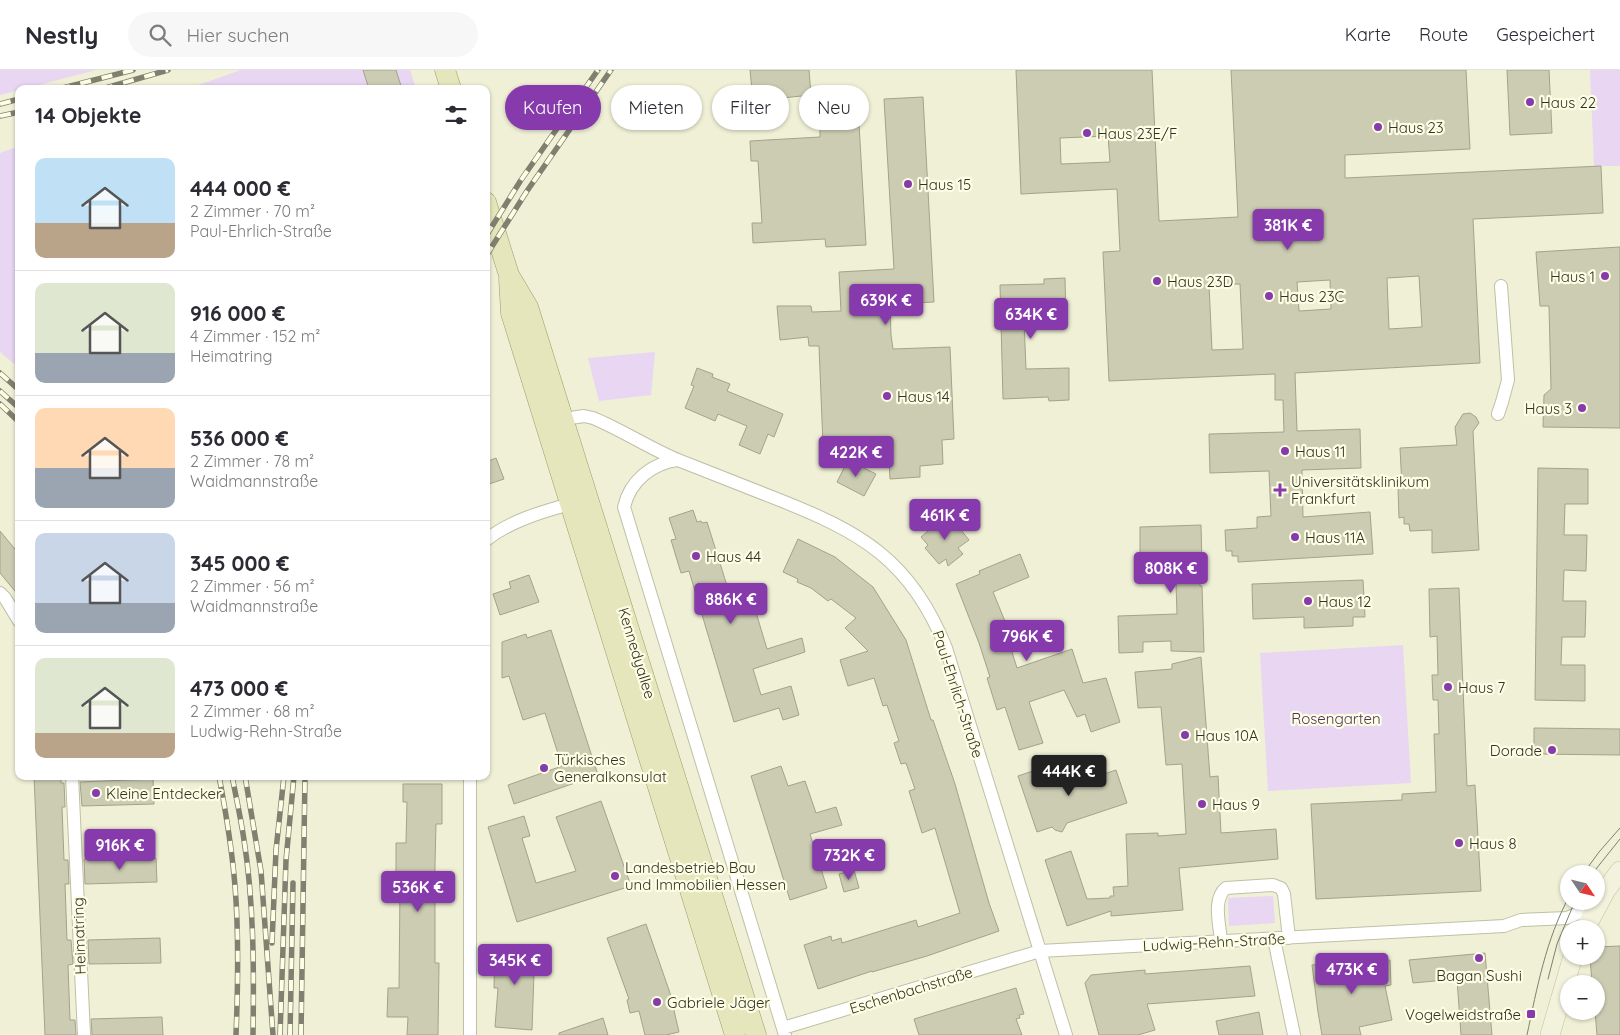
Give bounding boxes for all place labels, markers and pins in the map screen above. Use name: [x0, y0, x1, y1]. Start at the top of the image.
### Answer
place label: Haus 22: [1540, 93, 1596, 112]
marker: Haus 22: [1524, 96, 1536, 108]
place label: Haus 23: [1388, 118, 1444, 137]
marker: Haus 23: [1372, 121, 1384, 133]
place label: Haus 23E/F: [1097, 124, 1177, 143]
marker: Haus 23E/F: [1081, 127, 1093, 139]
place label: Haus 15: [918, 175, 971, 194]
marker: Haus 15: [902, 178, 914, 190]
pin: 381K €: [1247, 208, 1329, 251]
place label: Haus 1: [1550, 267, 1595, 286]
marker: Haus 1: [1599, 270, 1611, 282]
place label: Haus 23D: [1167, 272, 1234, 291]
marker: Haus 23D: [1151, 275, 1163, 287]
pin: 639K €: [845, 284, 927, 326]
place label: Haus 23C: [1279, 287, 1345, 306]
marker: Haus 23C: [1263, 290, 1275, 302]
pin: 634K €: [990, 298, 1072, 340]
place label: Haus 14: [897, 387, 950, 406]
marker: Haus 14: [881, 390, 893, 402]
place label: Haus 3: [1525, 399, 1572, 418]
marker: Haus 3: [1576, 402, 1588, 414]
pin: 422K €: [815, 436, 897, 478]
place label: Haus 11: [1295, 442, 1346, 461]
marker: Haus 11: [1279, 445, 1291, 457]
place label: Universitätsklinikum Frankfurt: [1291, 472, 1429, 508]
marker: Universitätsklinikum Frankfurt: [1273, 483, 1287, 497]
pin: 461K €: [904, 498, 986, 541]
place label: Haus 11A: [1305, 528, 1366, 547]
marker: Haus 11A: [1289, 531, 1301, 543]
place label: Haus 44: [706, 547, 761, 566]
marker: Haus 44: [690, 550, 702, 562]
pin: 808K €: [1130, 552, 1212, 594]
pin: 886K €: [690, 582, 772, 625]
place label: Haus 12: [1318, 592, 1371, 611]
marker: Haus 12: [1302, 595, 1314, 607]
pin: 796K €: [986, 620, 1068, 662]
place label: Haus 7: [1458, 678, 1505, 697]
marker: Haus 7: [1442, 681, 1454, 693]
place label: Haus 10A: [1195, 726, 1259, 745]
marker: Haus 10A: [1179, 729, 1191, 741]
place label: Dorade: [1490, 741, 1542, 760]
marker: Dorade: [1546, 744, 1558, 756]
place label: Türkisches Generalkonsulat: [554, 750, 667, 786]
pin: 444K €: [1028, 754, 1110, 797]
marker: Türkisches Generalkonsulat: [538, 762, 550, 774]
place label: Kleine Entdecker: [106, 784, 222, 803]
marker: Kleine Entdecker: [90, 787, 102, 799]
place label: Haus 9: [1212, 795, 1260, 814]
marker: Haus 9: [1196, 798, 1208, 810]
pin: 916K €: [79, 828, 161, 871]
place label: Haus 8: [1469, 834, 1517, 853]
marker: Haus 8: [1453, 837, 1465, 849]
pin: 732K €: [808, 838, 890, 881]
place label: Landesbetrieb Bau und Immobilien Hessen: [625, 858, 786, 894]
pin: 536K €: [377, 870, 459, 913]
marker: Landesbetrieb Bau und Immobilien Hessen: [609, 870, 621, 882]
pin: 345K €: [474, 944, 556, 986]
pin: 473K €: [1311, 952, 1393, 995]
marker: Bagan Sushi: [1473, 952, 1485, 964]
place label: Bagan Sushi: [1436, 966, 1522, 985]
place label: Gabriele Jäger: [667, 993, 770, 1012]
marker: Gabriele Jäger: [651, 996, 663, 1008]
place label: Vogelweidstraße: [1405, 1005, 1521, 1024]
marker: Vogelweidstraße: [1525, 1008, 1537, 1020]

